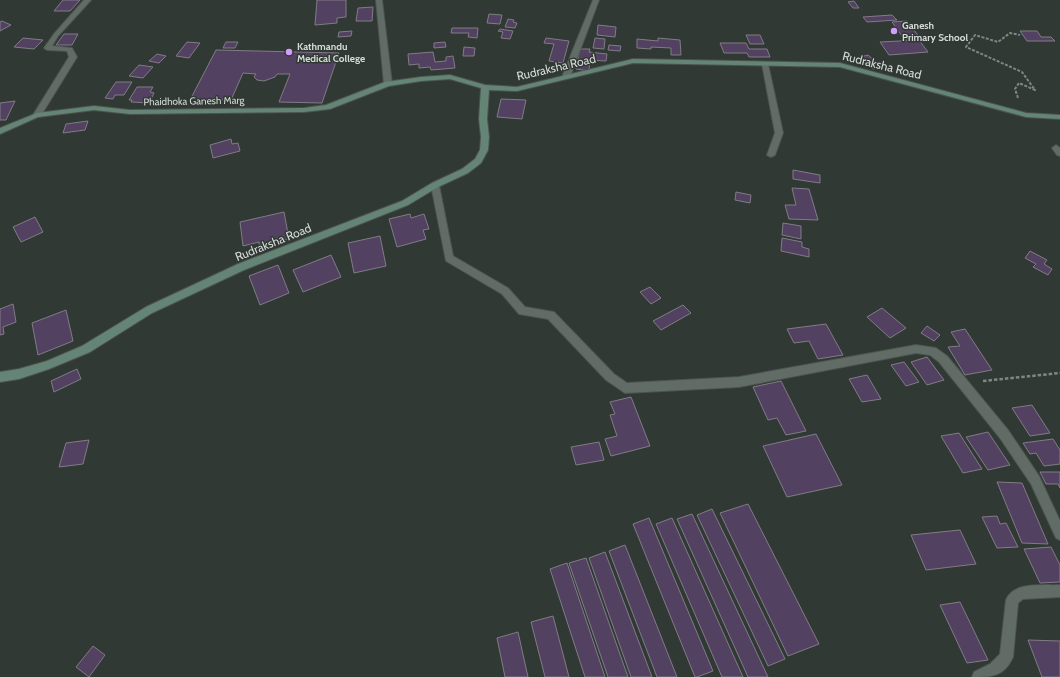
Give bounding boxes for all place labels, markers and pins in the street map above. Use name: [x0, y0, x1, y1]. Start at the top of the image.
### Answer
place label: Ganesh Primary School: [902, 19, 968, 44]
marker: Ganesh Primary School: [889, 26, 899, 36]
place label: Kathmandu Medical College: [297, 40, 365, 65]
marker: Kathmandu Medical College: [284, 47, 294, 57]

